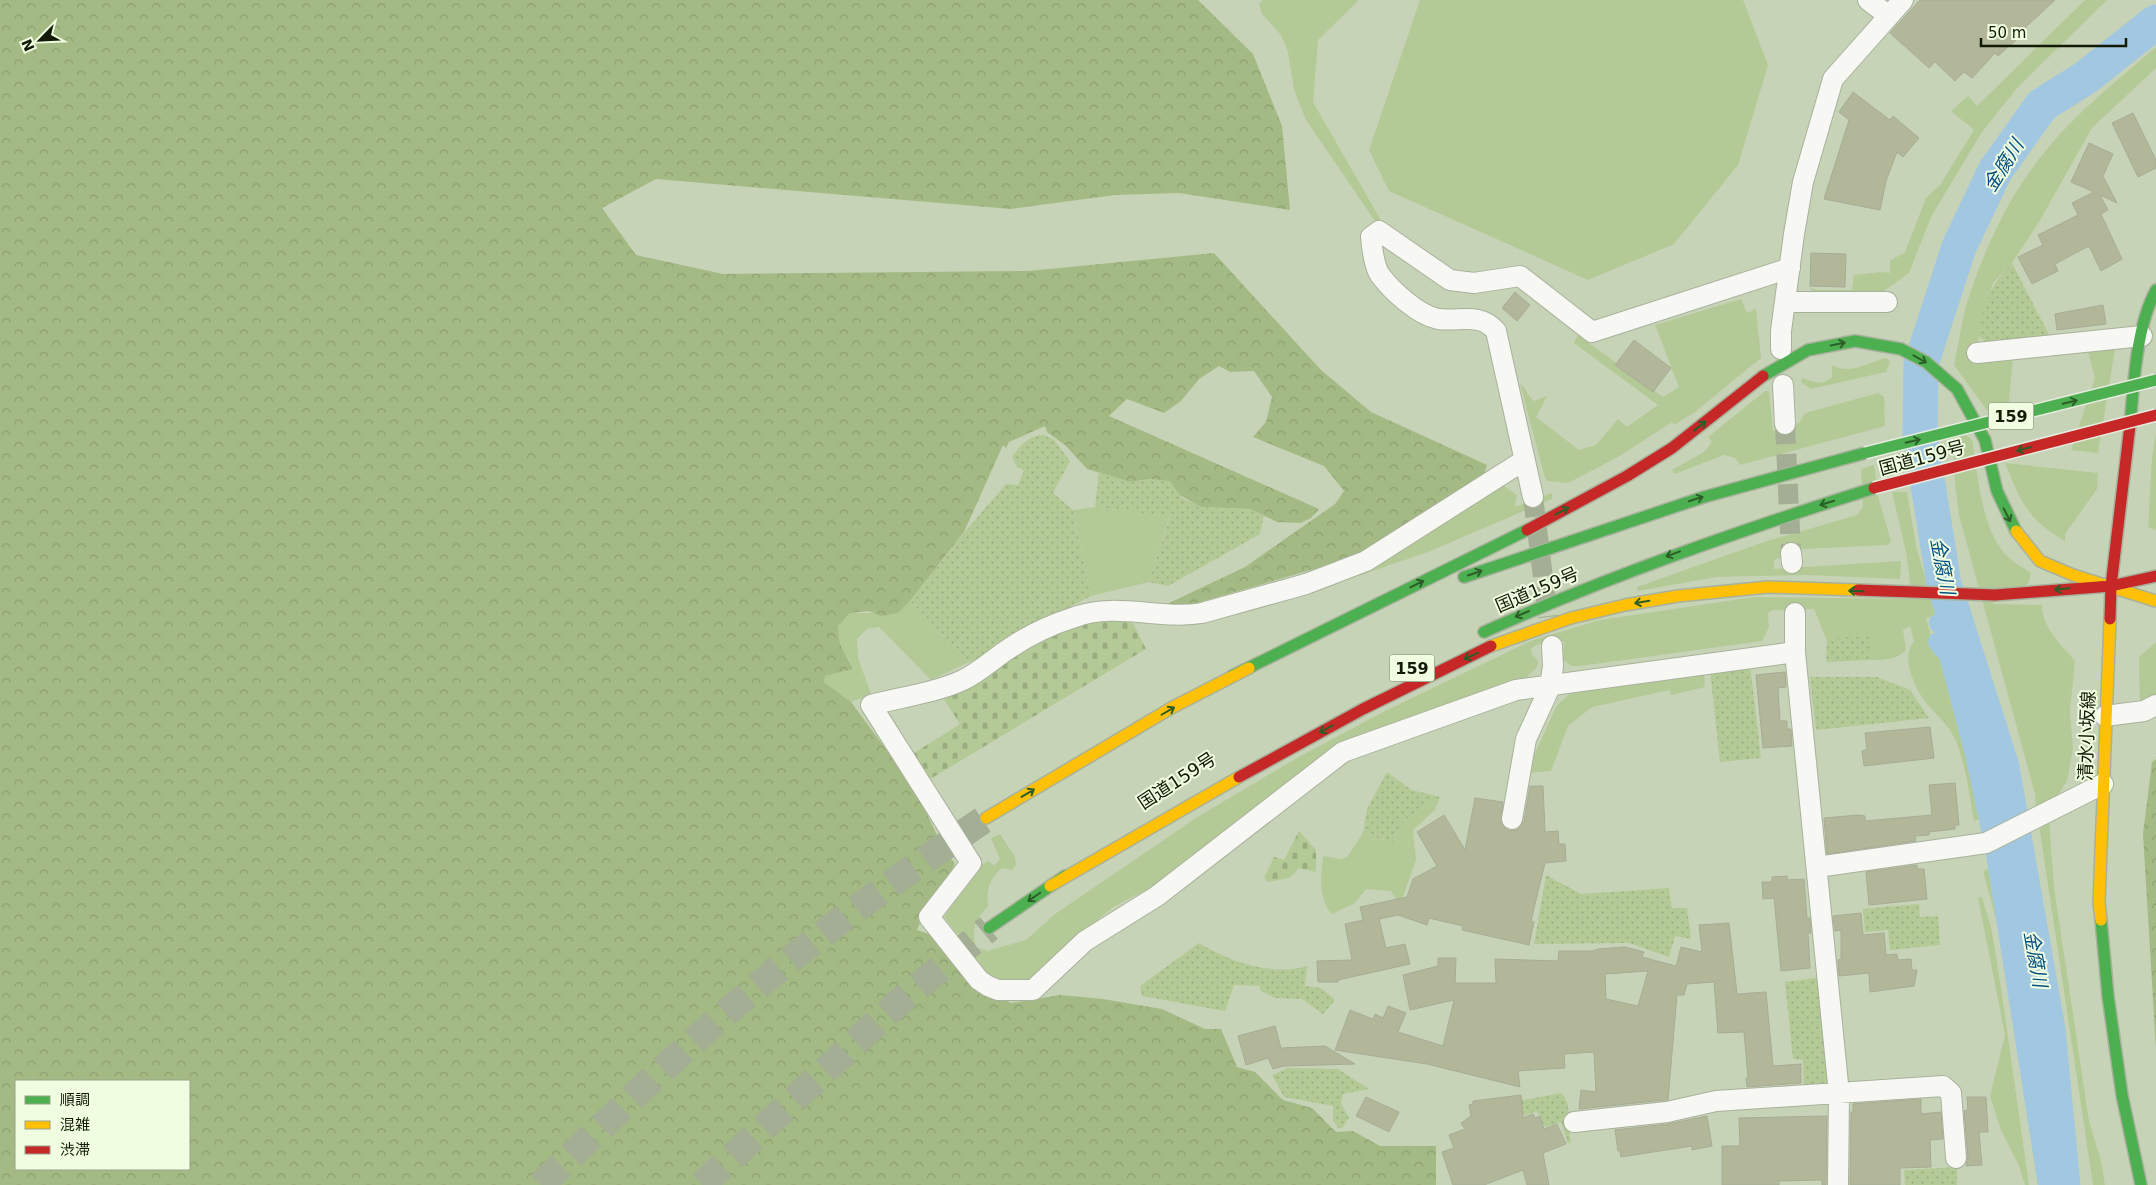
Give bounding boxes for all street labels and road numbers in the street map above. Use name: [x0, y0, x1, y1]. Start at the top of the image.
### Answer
road number: 159: [1988, 402, 2034, 430]
street label: 国道159号: [1876, 436, 1967, 479]
street label: 国道159号: [1492, 563, 1582, 616]
road number: 159: [1390, 654, 1434, 681]
street label: 清水小坂線: [2074, 691, 2099, 781]
street label: 国道159号: [1134, 748, 1219, 813]

